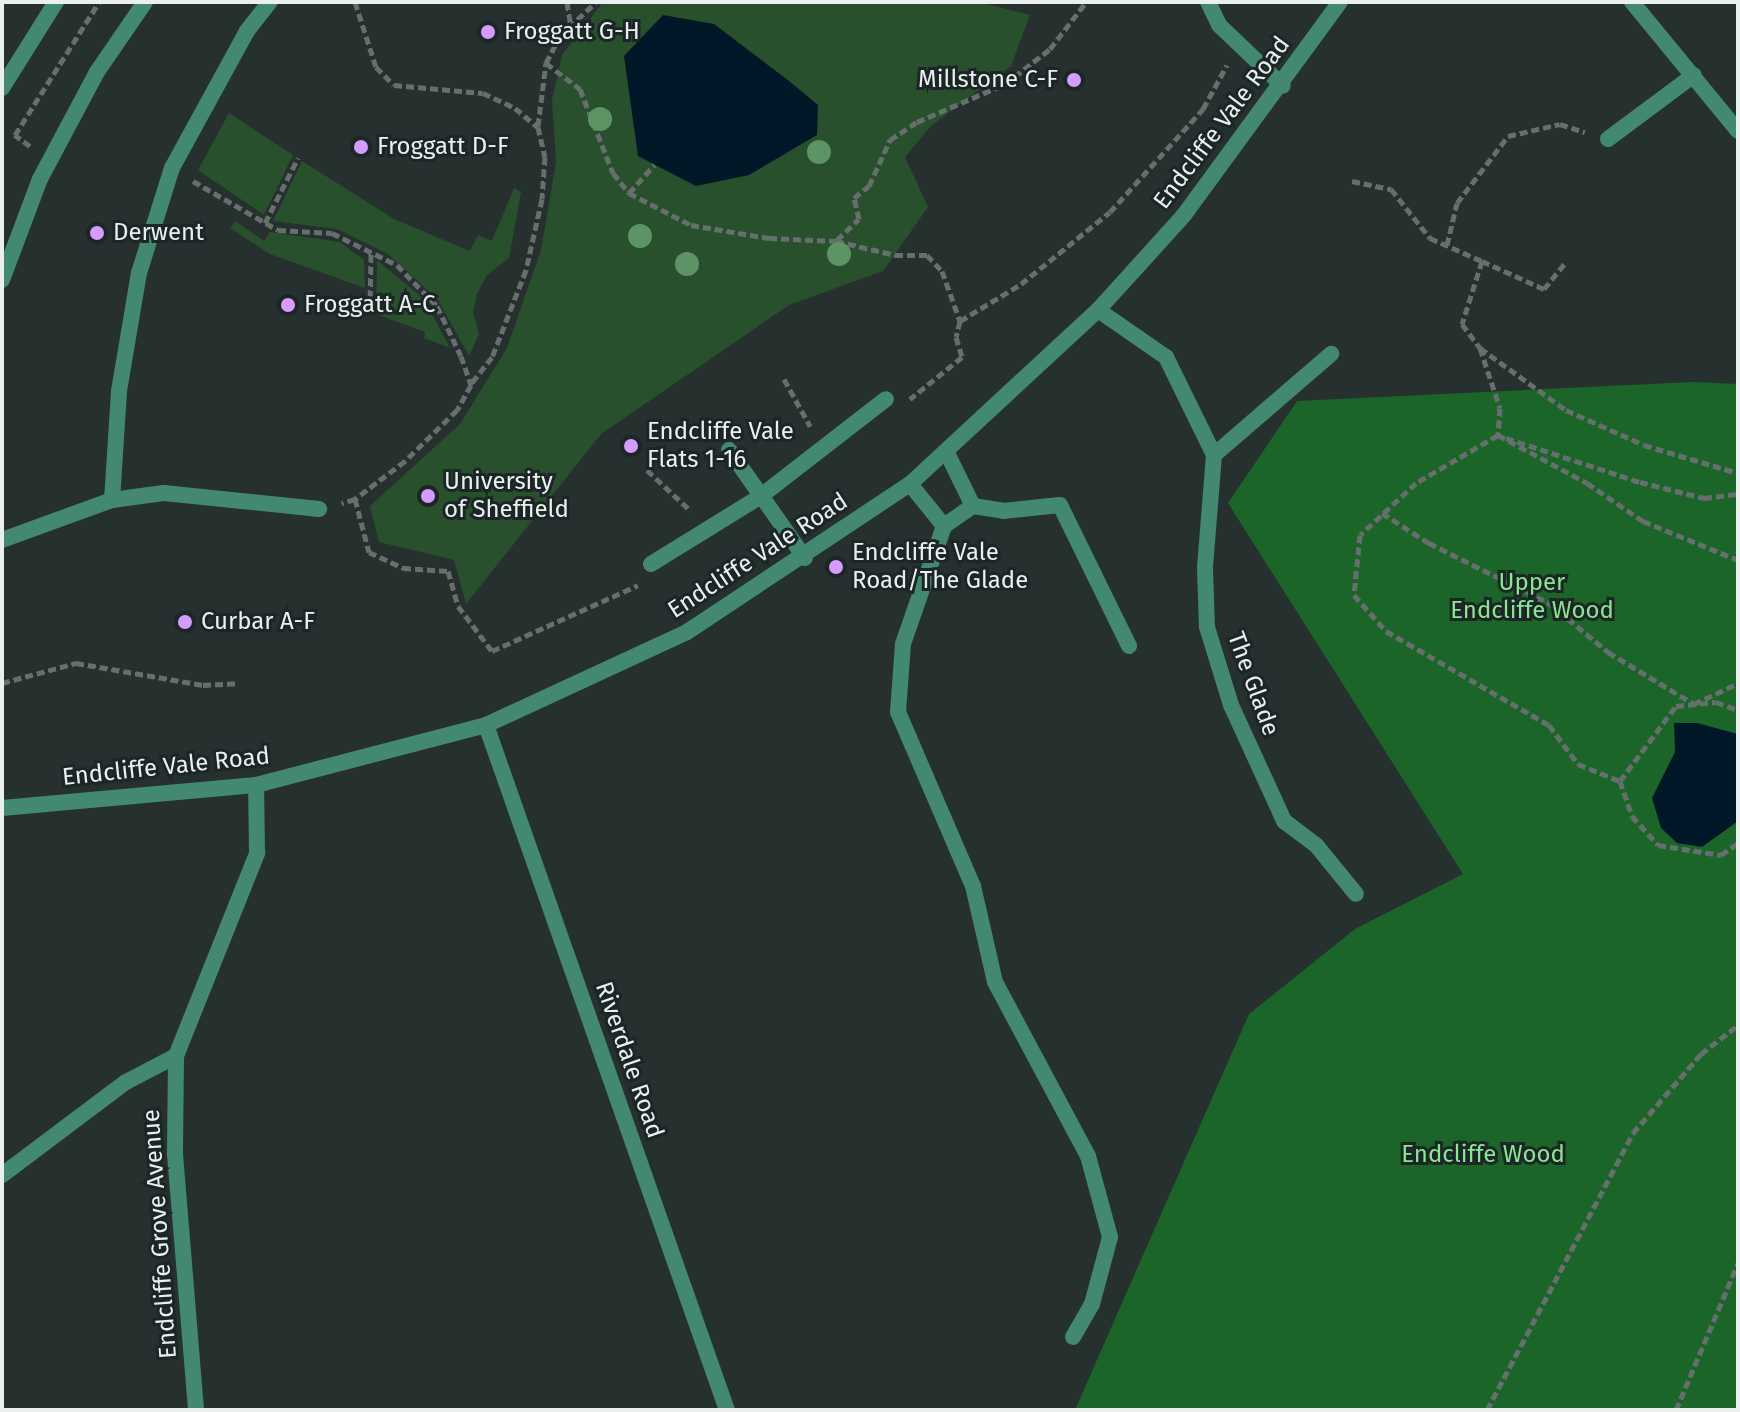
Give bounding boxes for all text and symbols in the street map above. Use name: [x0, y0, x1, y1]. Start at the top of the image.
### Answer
place label: Froggatt G-H: [504, 18, 640, 46]
marker: Froggatt G-H: [479, 23, 497, 41]
street label: Endcliffe Vale Road: [1148, 31, 1296, 215]
place label: Millstone C-F: [918, 66, 1058, 94]
marker: Millstone C-F: [1065, 71, 1083, 89]
place label: Froggatt D-F: [377, 133, 509, 161]
marker: Froggatt D-F: [352, 138, 370, 156]
place label: Derwent: [113, 219, 204, 247]
marker: Derwent: [88, 224, 106, 242]
place label: Froggatt A-C: [304, 291, 435, 319]
marker: Froggatt A-C: [279, 296, 297, 314]
place label: Endcliffe Vale Flats 1-16: [647, 418, 794, 474]
marker: Endcliffe Vale Flats 1-16: [622, 437, 640, 455]
place label: University of Sheffield: [444, 468, 569, 524]
marker: University of Sheffield: [419, 487, 437, 505]
street label: Endcliffe Vale Road: [663, 487, 853, 625]
place label: Endcliffe Vale Road/The Glade: [852, 539, 1028, 595]
marker: Endcliffe Vale Road/The Glade: [827, 558, 845, 576]
park label: Upper Endcliffe Wood: [1450, 569, 1614, 625]
place label: Curbar A-F: [201, 608, 315, 636]
marker: Curbar A-F: [176, 613, 194, 631]
street label: The Glade: [1221, 628, 1285, 740]
street label: Endcliffe Vale Road: [61, 742, 271, 792]
street label: Riverdale Road: [589, 978, 669, 1142]
street label: Endcliffe Grove Avenue: [137, 1108, 183, 1360]
park label: Endcliffe Wood: [1401, 1141, 1565, 1169]

